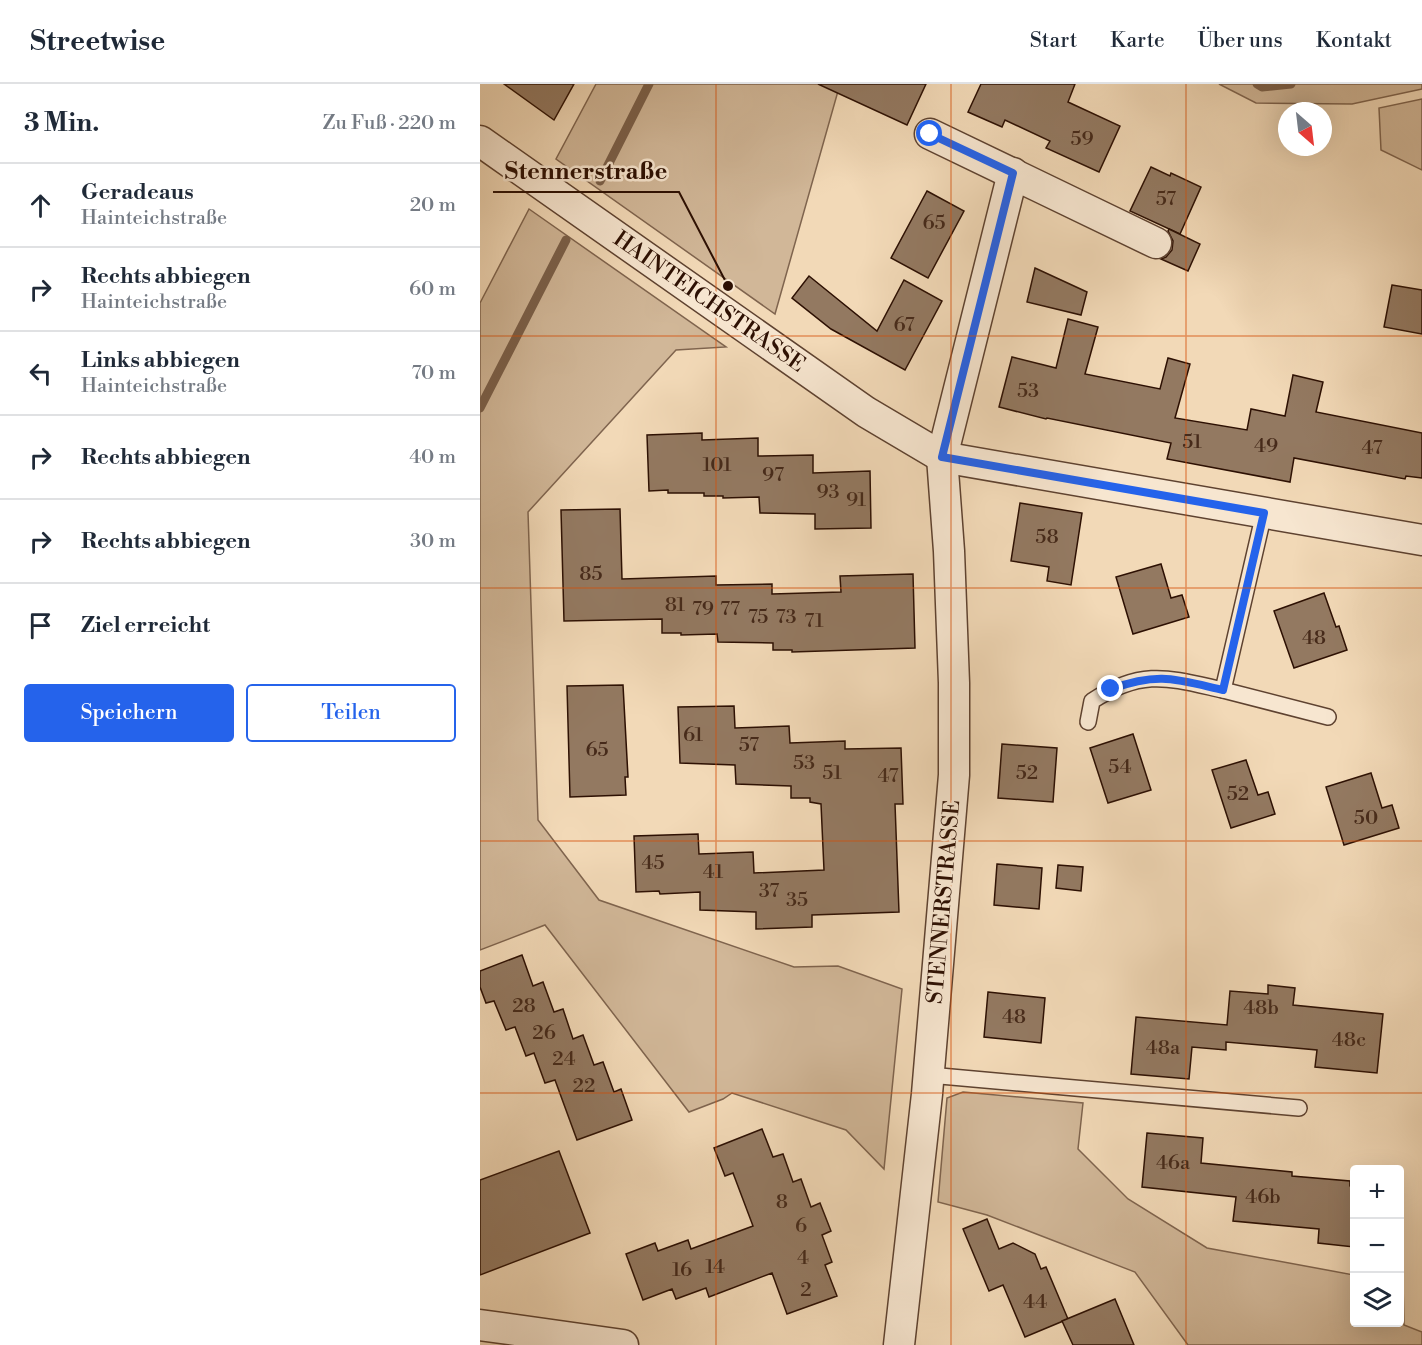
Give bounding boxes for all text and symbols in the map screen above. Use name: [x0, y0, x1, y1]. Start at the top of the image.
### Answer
text: Streetwise: [30, 24, 165, 59]
text: Start: [1030, 28, 1077, 54]
text: Karte: [1110, 28, 1165, 54]
text: Über uns: [1198, 28, 1283, 54]
text: Kontakt: [1316, 28, 1392, 54]
north arrow: [1278, 102, 1332, 156]
text: 3 Min.: [24, 107, 99, 139]
text: Zu Fuß · 220 m: [323, 111, 456, 136]
route start: [916, 120, 942, 146]
house number: 59: [1070, 127, 1094, 152]
callout: Stennerstraße: [493, 150, 679, 192]
text: Stennerstraße: [505, 157, 668, 187]
text: Geradeaus: [81, 179, 194, 206]
house number: 57: [1156, 187, 1176, 212]
icon: ahead: [24, 189, 57, 222]
text: 20 m: [410, 193, 456, 218]
text: Hainteichstraße: [81, 206, 227, 231]
house number: 65: [922, 211, 946, 236]
street label: HAINTEICHSTRASSE: [608, 226, 810, 378]
text: Rechts abbiegen: [81, 263, 251, 290]
icon: right: [24, 273, 57, 306]
text: 60 m: [409, 277, 456, 302]
text: Hainteichstraße: [81, 290, 227, 315]
house number: 67: [893, 313, 915, 338]
text: Links abbiegen: [81, 347, 240, 374]
icon: left: [24, 357, 57, 390]
text: 70 m: [412, 361, 456, 386]
text: Hainteichstraße: [81, 374, 227, 399]
house number: 53: [1017, 379, 1039, 404]
house number: 51: [1182, 430, 1202, 455]
house number: 49: [1254, 434, 1278, 459]
house number: 47: [1361, 436, 1383, 461]
icon: right: [24, 441, 57, 474]
text: Rechts abbiegen: [81, 444, 251, 471]
text: 40 m: [409, 445, 456, 470]
house number: 101: [702, 453, 732, 478]
house number: 97: [762, 463, 784, 488]
house number: 93: [816, 480, 840, 505]
house number: 91: [846, 488, 866, 513]
icon: right: [24, 525, 57, 558]
house number: 58: [1035, 525, 1059, 550]
text: Rechts abbiegen: [81, 528, 251, 555]
text: 30 m: [410, 529, 456, 554]
house number: 85: [579, 562, 603, 587]
house number: 81: [665, 593, 686, 618]
house number: 79: [692, 597, 714, 622]
house number: 77: [720, 597, 740, 622]
house number: 75: [748, 605, 768, 630]
house number: 73: [776, 605, 796, 630]
icon: arrive: [24, 609, 57, 642]
house number: 71: [804, 609, 824, 634]
text: Ziel erreicht: [81, 612, 210, 639]
house number: 48: [1302, 626, 1326, 651]
route end: [1097, 675, 1123, 701]
button: Speichern: [24, 684, 234, 742]
button: Teilen: [246, 684, 456, 742]
house number: 61: [683, 723, 703, 748]
house number: 57: [739, 733, 759, 758]
house number: 65: [585, 738, 609, 763]
house number: 53: [793, 751, 815, 776]
house number: 54: [1108, 755, 1132, 780]
house number: 51: [822, 761, 842, 786]
house number: 52: [1016, 761, 1038, 786]
house number: 47: [877, 764, 899, 789]
house number: 52: [1227, 782, 1249, 807]
street label: STENNERSTRASSE: [922, 799, 966, 1005]
house number: 50: [1354, 806, 1378, 831]
house number: 45: [642, 851, 664, 876]
house number: 41: [703, 860, 724, 885]
house number: 37: [759, 879, 779, 904]
house number: 35: [786, 888, 808, 913]
house number: 28: [512, 994, 536, 1019]
house number: 48b: [1243, 996, 1279, 1021]
house number: 48: [1002, 1005, 1026, 1030]
house number: 26: [532, 1021, 556, 1046]
house number: 48c: [1332, 1028, 1366, 1053]
house number: 48a: [1146, 1036, 1181, 1061]
house number: 24: [552, 1047, 576, 1072]
house number: 22: [573, 1074, 595, 1099]
house number: 46a: [1156, 1151, 1191, 1176]
map controls: [1350, 1165, 1404, 1327]
button: +: [1350, 1165, 1404, 1219]
house number: 46b: [1245, 1185, 1281, 1210]
house number: 8: [776, 1190, 788, 1215]
house number: 6: [795, 1214, 807, 1239]
button: −: [1350, 1219, 1404, 1273]
house number: 4: [797, 1246, 809, 1271]
house number: 14: [705, 1255, 725, 1280]
house number: 16: [672, 1258, 692, 1283]
button: layers: [1350, 1273, 1404, 1327]
house number: 2: [800, 1278, 812, 1303]
house number: 44: [1023, 1290, 1047, 1315]

